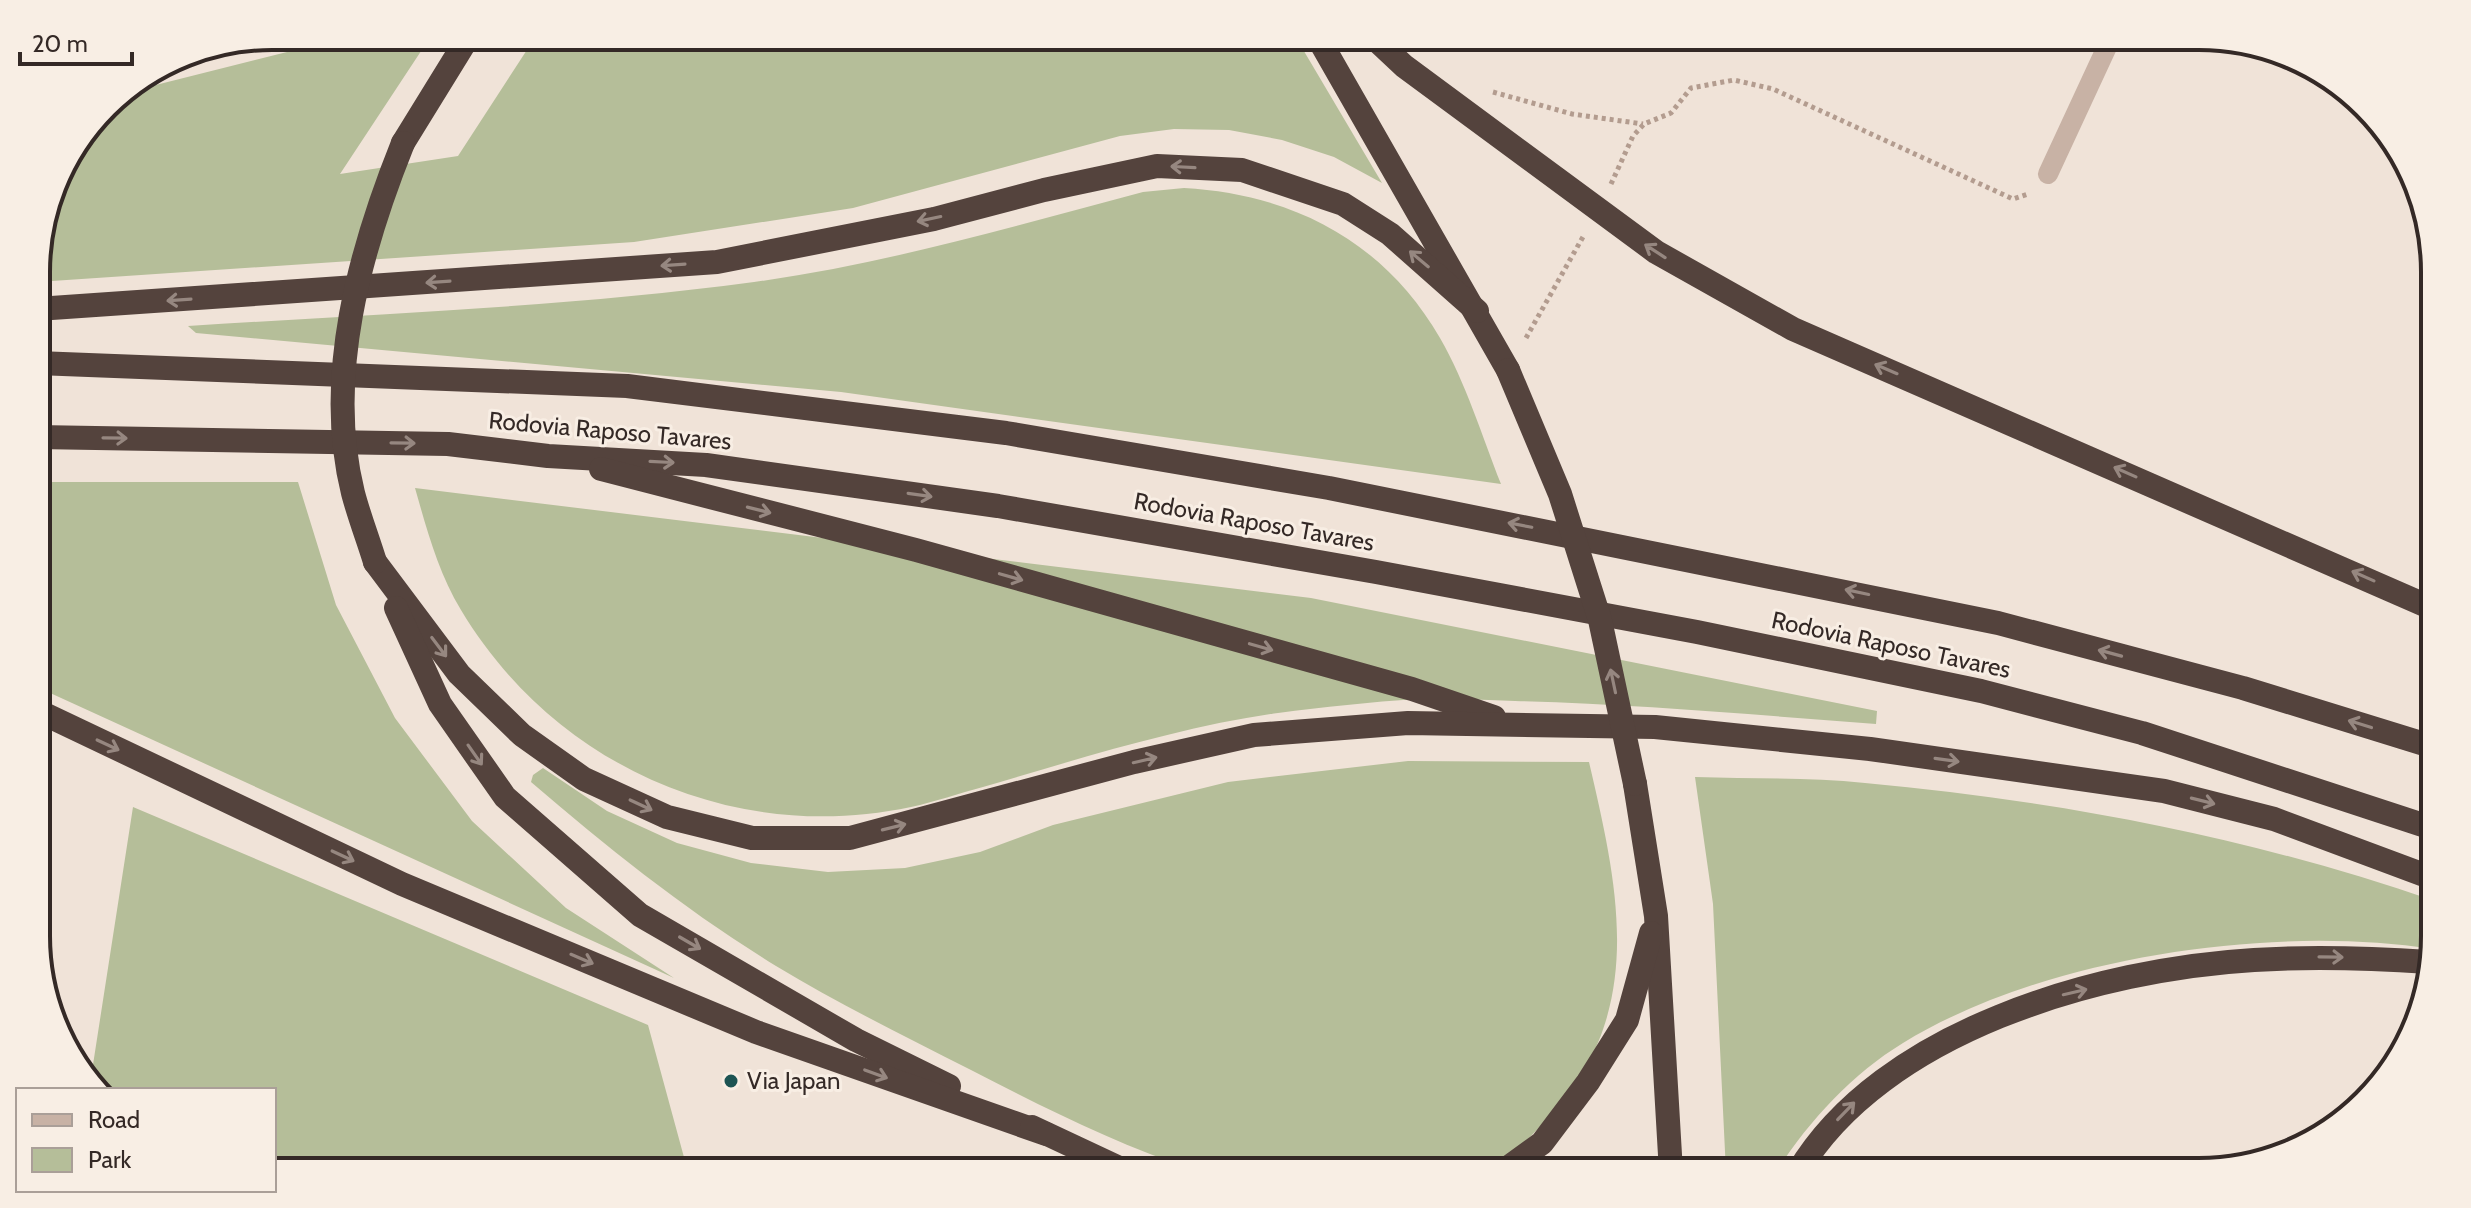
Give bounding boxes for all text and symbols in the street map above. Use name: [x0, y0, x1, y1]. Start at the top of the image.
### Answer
scale bar: [20, 16, 132, 66]
text: 20 m: [32, 29, 88, 58]
one-way arrow: [1170, 159, 1197, 174]
one-way arrow: [917, 212, 942, 227]
one-way arrow: [1644, 242, 1667, 258]
one-way arrow: [1409, 250, 1430, 268]
one-way arrow: [660, 258, 687, 273]
one-way arrow: [425, 275, 452, 290]
one-way arrow: [166, 292, 193, 307]
one-way arrow: [1874, 360, 1899, 375]
street label: Rodovia Raposo Tavares: [488, 405, 733, 456]
one-way arrow: [101, 430, 128, 445]
one-way arrow: [389, 435, 416, 451]
one-way arrow: [648, 455, 675, 470]
one-way arrow: [2113, 463, 2138, 478]
street label: Rodovia Raposo Tavares: [1132, 486, 1377, 557]
one-way arrow: [907, 488, 932, 503]
one-way arrow: [746, 503, 772, 518]
one-way arrow: [1507, 517, 1533, 532]
one-way arrow: [2351, 568, 2375, 583]
one-way arrow: [997, 570, 1023, 585]
one-way arrow: [1845, 584, 1870, 599]
street label: Rodovia Raposo Tavares: [1769, 605, 2013, 684]
one-way arrow: [430, 636, 447, 657]
one-way arrow: [1247, 640, 1273, 655]
one-way arrow: [2097, 644, 2123, 659]
one-way arrow: [1605, 668, 1620, 694]
one-way arrow: [2347, 716, 2373, 731]
one-way arrow: [96, 738, 120, 753]
one-way arrow: [467, 744, 483, 766]
one-way arrow: [1132, 751, 1158, 766]
one-way arrow: [1934, 753, 1959, 768]
one-way arrow: [2190, 795, 2216, 810]
one-way arrow: [629, 798, 653, 813]
one-way arrow: [881, 818, 907, 833]
one-way arrow: [331, 849, 355, 864]
one-way arrow: [678, 935, 701, 951]
one-way arrow: [2317, 949, 2344, 965]
one-way arrow: [569, 953, 594, 968]
one-way arrow: [2061, 984, 2087, 999]
place label: Via Japan: [747, 1066, 840, 1095]
one-way arrow: [863, 1068, 888, 1083]
marker: Via Japan: [722, 1072, 740, 1090]
legend: [16, 1088, 276, 1192]
one-way arrow: [1836, 1102, 1855, 1121]
text: Road: [88, 1105, 140, 1134]
text: Park: [88, 1145, 131, 1174]

